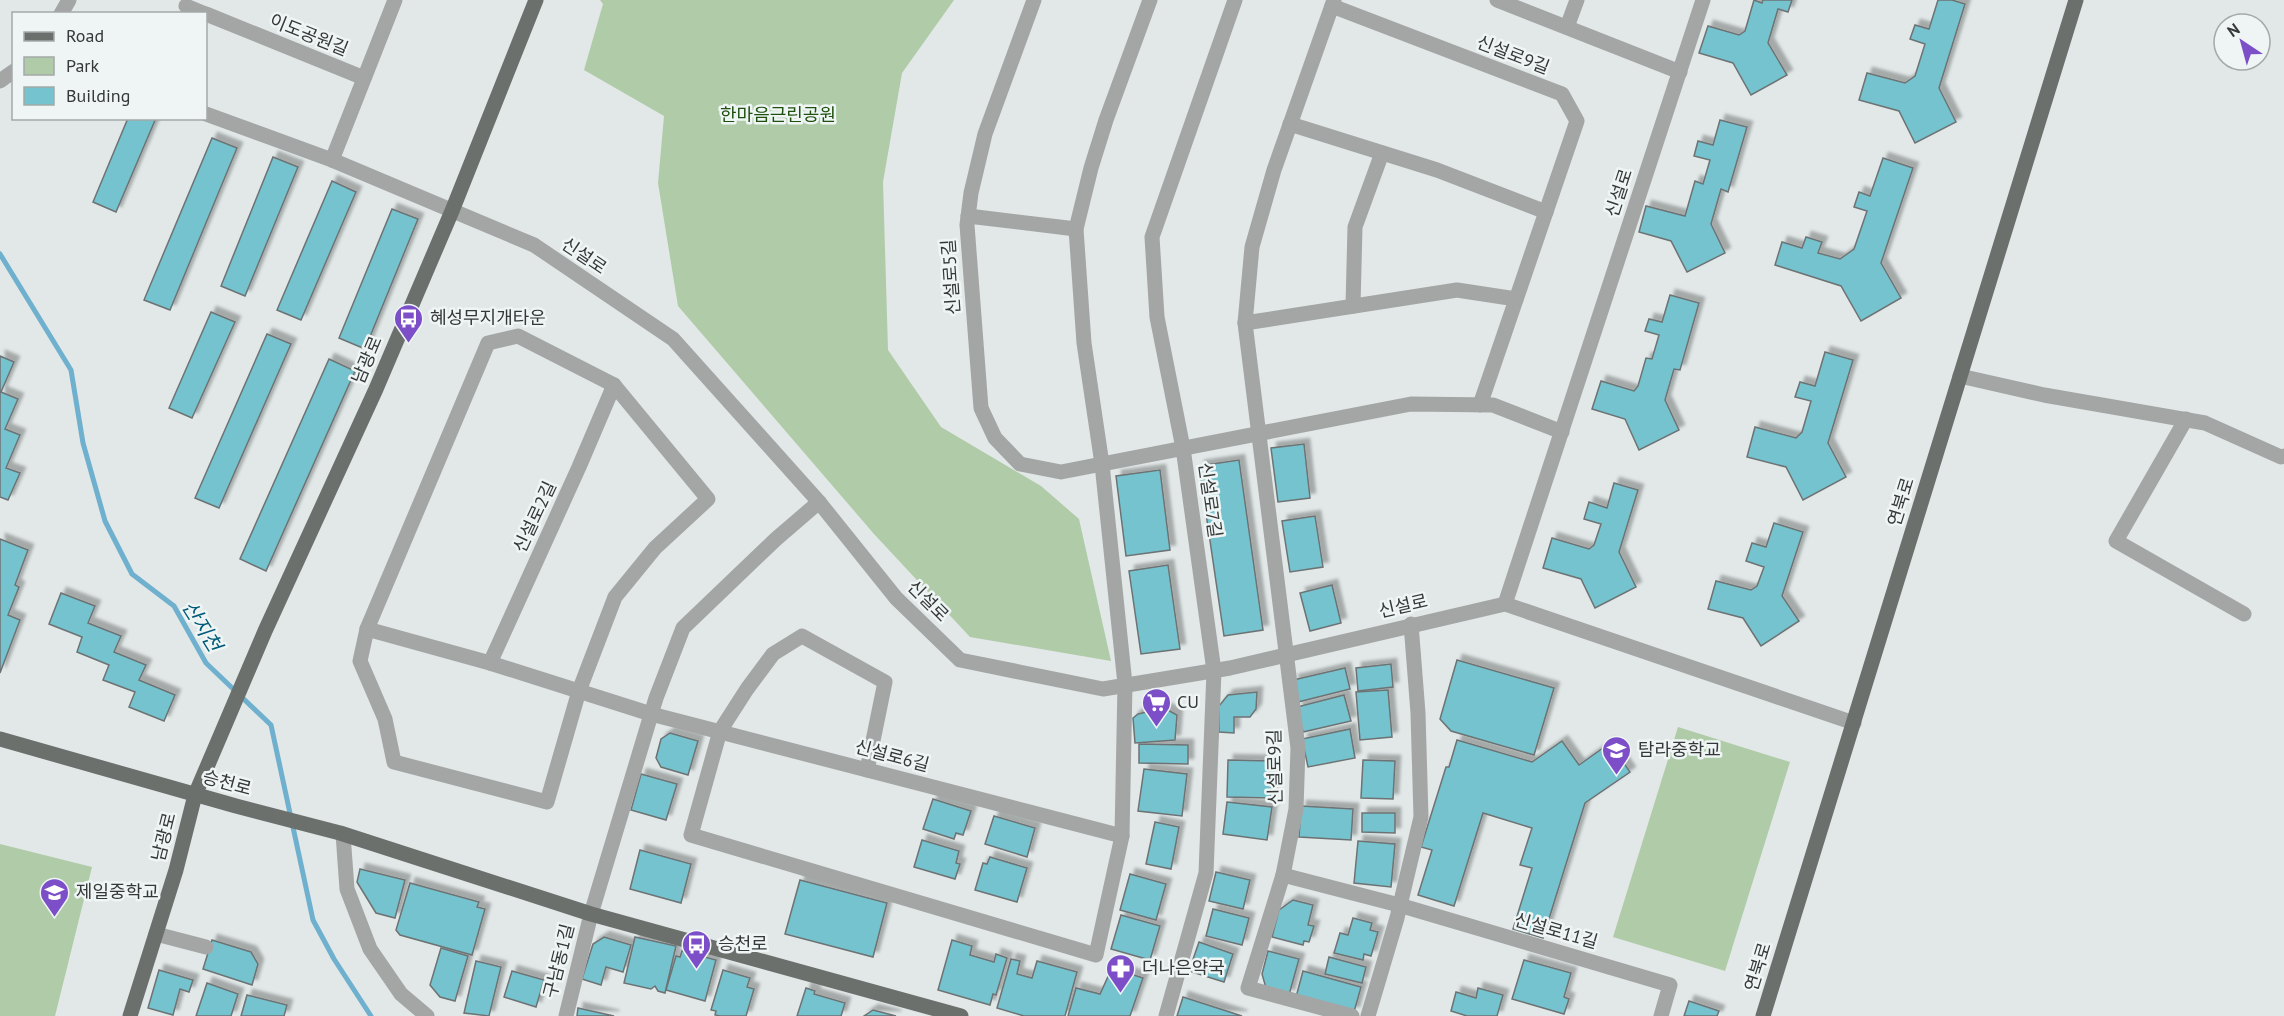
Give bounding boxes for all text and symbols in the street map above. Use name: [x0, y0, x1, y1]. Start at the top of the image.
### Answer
street label: 이도공원길: [266, 8, 352, 61]
legend: [12, 12, 207, 120]
north arrow: [2212, 12, 2272, 72]
text: N: [2223, 19, 2243, 41]
text: Road: [66, 24, 104, 47]
street label: 신설로9길: [1474, 30, 1553, 79]
text: Park: [66, 54, 99, 77]
text: Building: [66, 84, 130, 107]
park label: 한마음근린공원: [720, 103, 836, 126]
street label: 신설로: [1600, 166, 1637, 220]
street label: 신설로: [557, 232, 611, 279]
street label: 신설로5길: [936, 238, 965, 316]
bus stop icon: 혜성무지개타운: [393, 302, 425, 344]
place label: 혜성무지개타운: [430, 306, 546, 329]
street label: 남광로: [346, 332, 387, 387]
street label: 신설로7길: [1194, 461, 1227, 539]
street label: 연북로: [1882, 475, 1919, 529]
street label: 신설로2길: [508, 477, 561, 556]
street label: 신설로: [903, 575, 954, 626]
street label: 신설로: [1376, 589, 1430, 622]
water label: 산지천: [176, 596, 229, 658]
supermarket icon: CU: [1140, 686, 1172, 728]
place label: CU: [1177, 690, 1199, 713]
street label: 신설로9길: [1262, 729, 1287, 805]
school or university icon: 탐라중학교: [1601, 734, 1633, 776]
street label: 신설로6길: [852, 735, 932, 776]
place label: 탐라중학교: [1638, 738, 1721, 761]
street label: 승천로: [200, 765, 254, 800]
street label: 남광로: [146, 810, 181, 864]
school or university icon: 제일중학교: [39, 876, 71, 918]
place label: 제일중학교: [76, 880, 159, 903]
street label: 신설로11길: [1512, 908, 1601, 953]
street label: 구남동1길: [538, 921, 579, 1001]
bus stop icon: 승천로: [681, 928, 713, 970]
place label: 승천로: [718, 932, 768, 955]
street label: 연북로: [1739, 940, 1776, 994]
pharmacy icon: 더나은약국: [1105, 952, 1137, 994]
place label: 더나은약국: [1142, 956, 1225, 979]

